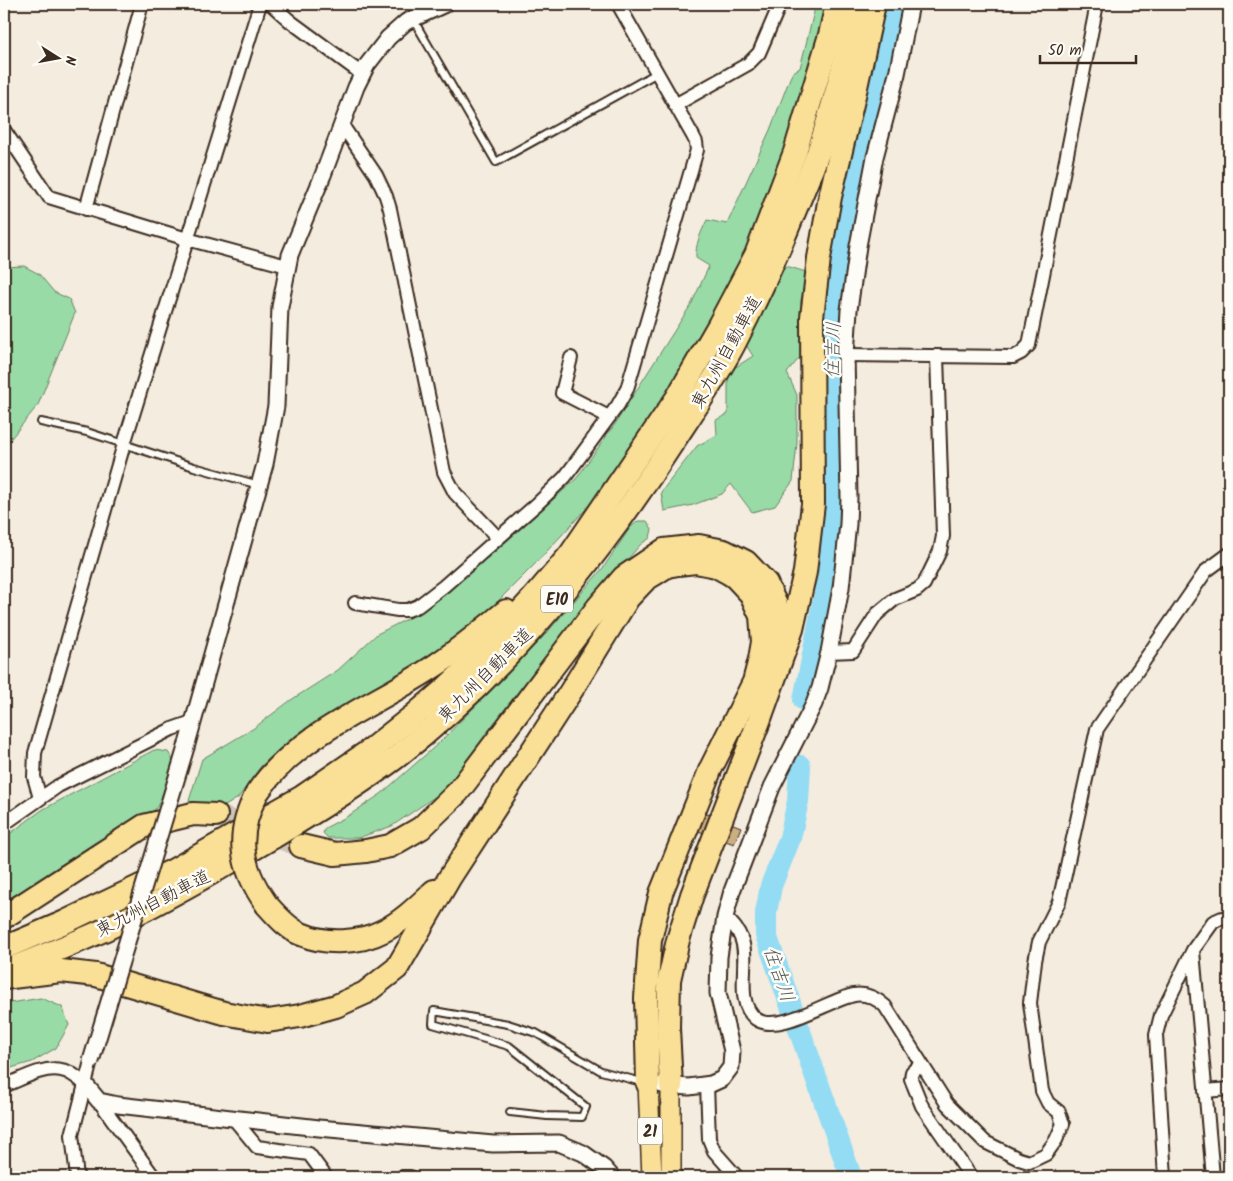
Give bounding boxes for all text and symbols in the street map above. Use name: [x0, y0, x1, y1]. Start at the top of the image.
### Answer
north arrow: [32, 32, 82, 82]
scale bar: [1040, 32, 1137, 64]
text: 50 m: [1048, 39, 1082, 63]
text: N: [58, 54, 81, 67]
street label: 東九州自動車道: [684, 291, 771, 415]
water label: 住吉川: [818, 321, 850, 379]
road number: E10: [541, 586, 573, 612]
street label: 東九州自動車道: [431, 621, 541, 731]
street label: 東九州自動車道: [91, 863, 216, 946]
water label: 住吉川: [755, 943, 802, 1006]
road number: 21: [638, 1118, 662, 1144]

